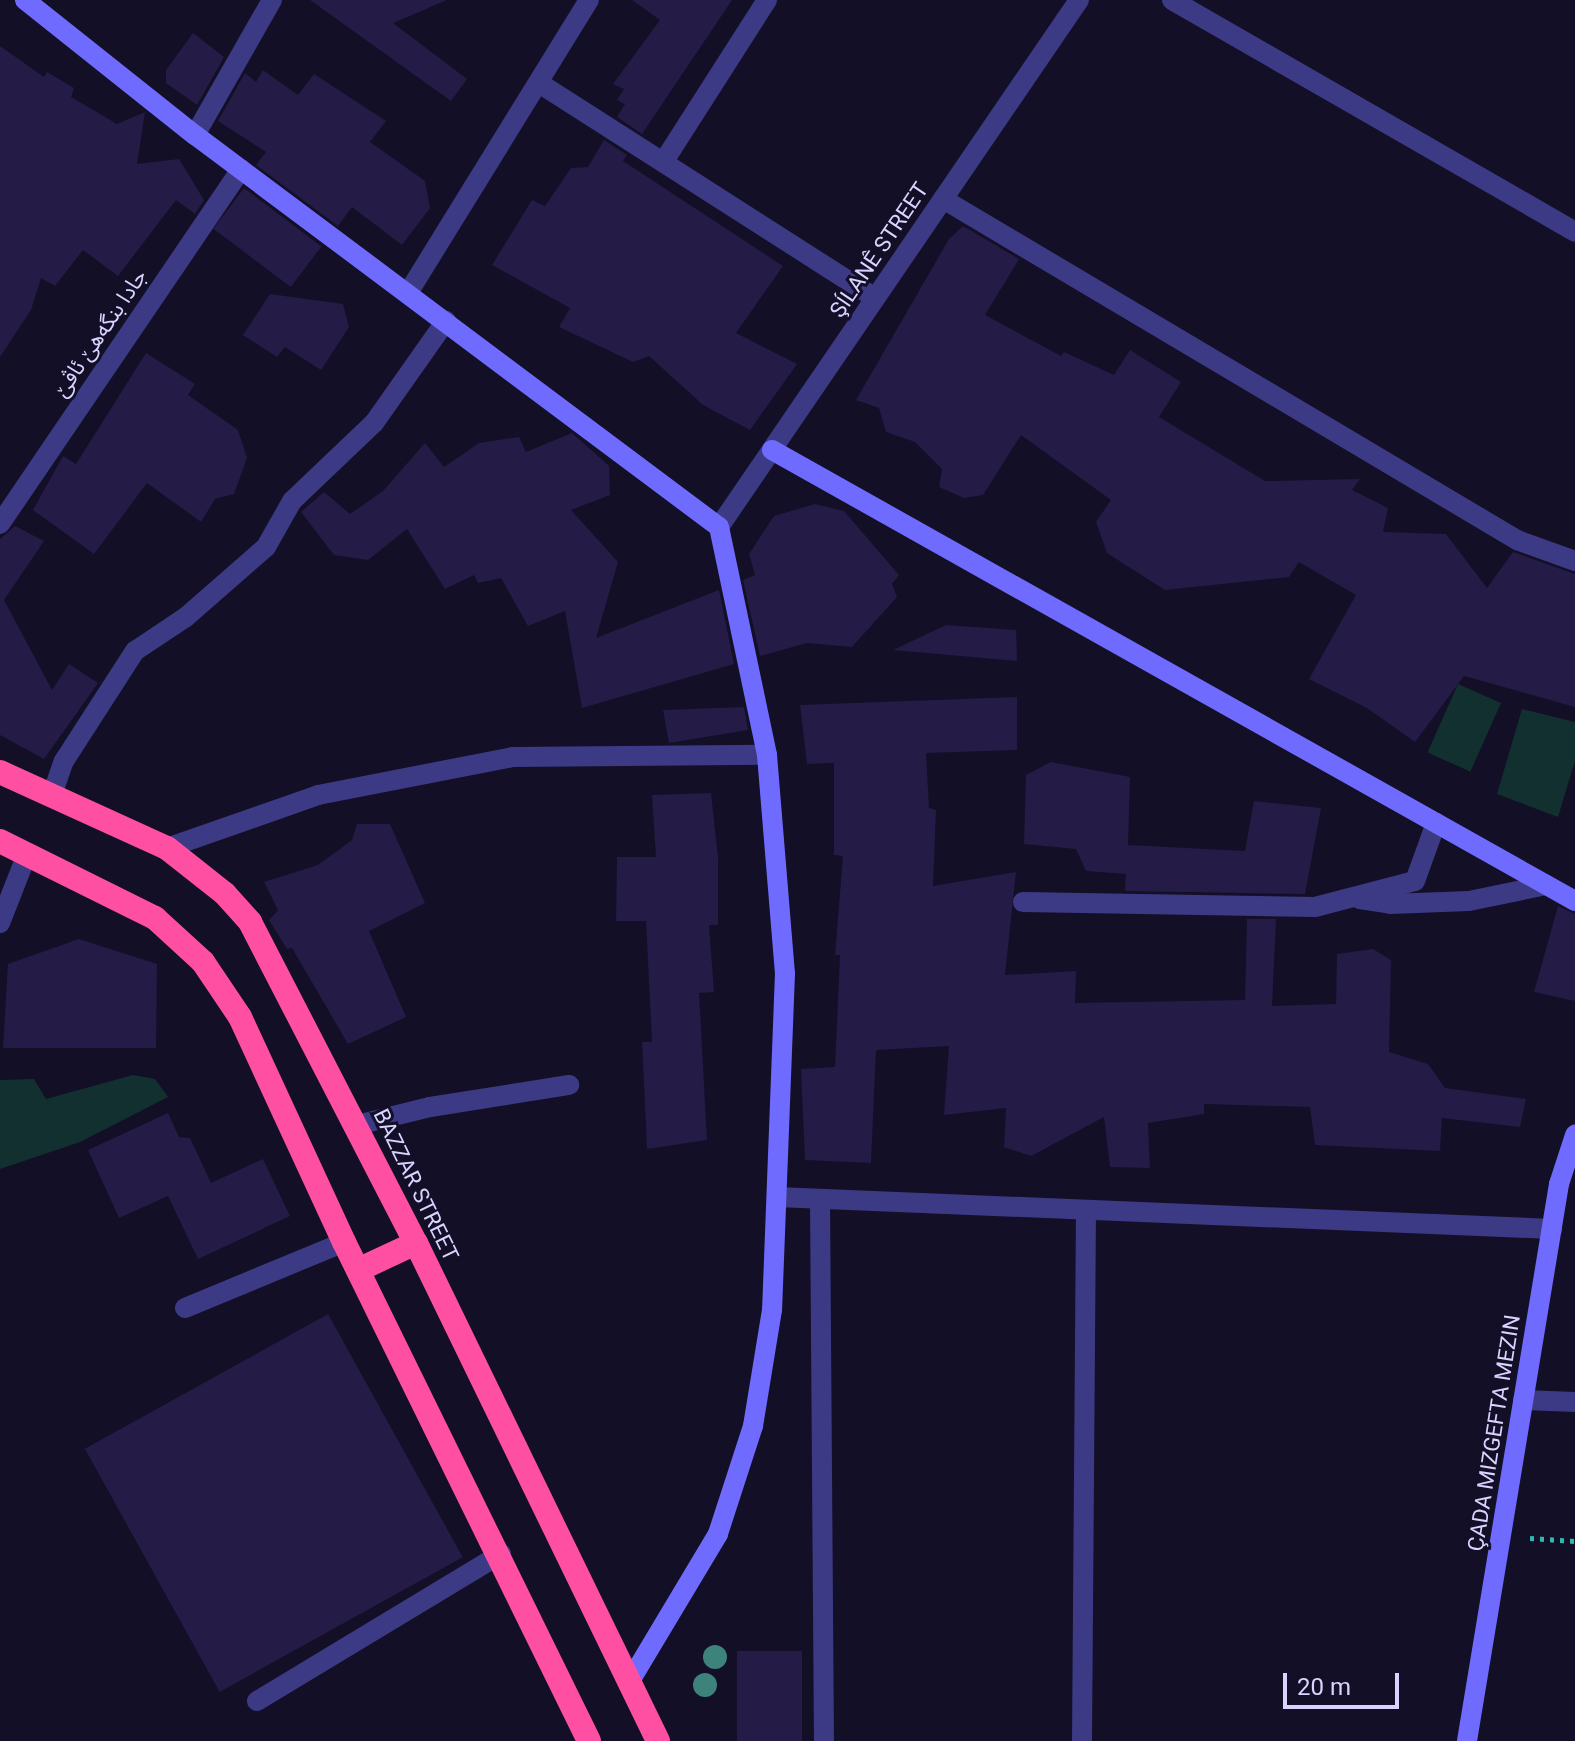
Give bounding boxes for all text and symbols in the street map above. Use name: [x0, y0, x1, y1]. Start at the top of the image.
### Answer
street label: ŞÍLANÊ STREET: [824, 177, 934, 323]
street label: جادا بنگەهێ ئاڤێ: [48, 264, 152, 402]
street label: BAZZAR STREET: [368, 1105, 464, 1265]
street label: ÇADA MIZGEFTA MEZIN: [1462, 1313, 1526, 1553]
scale bar: [1287, 1657, 1403, 1707]
text: 20 m: [1297, 1673, 1351, 1701]

